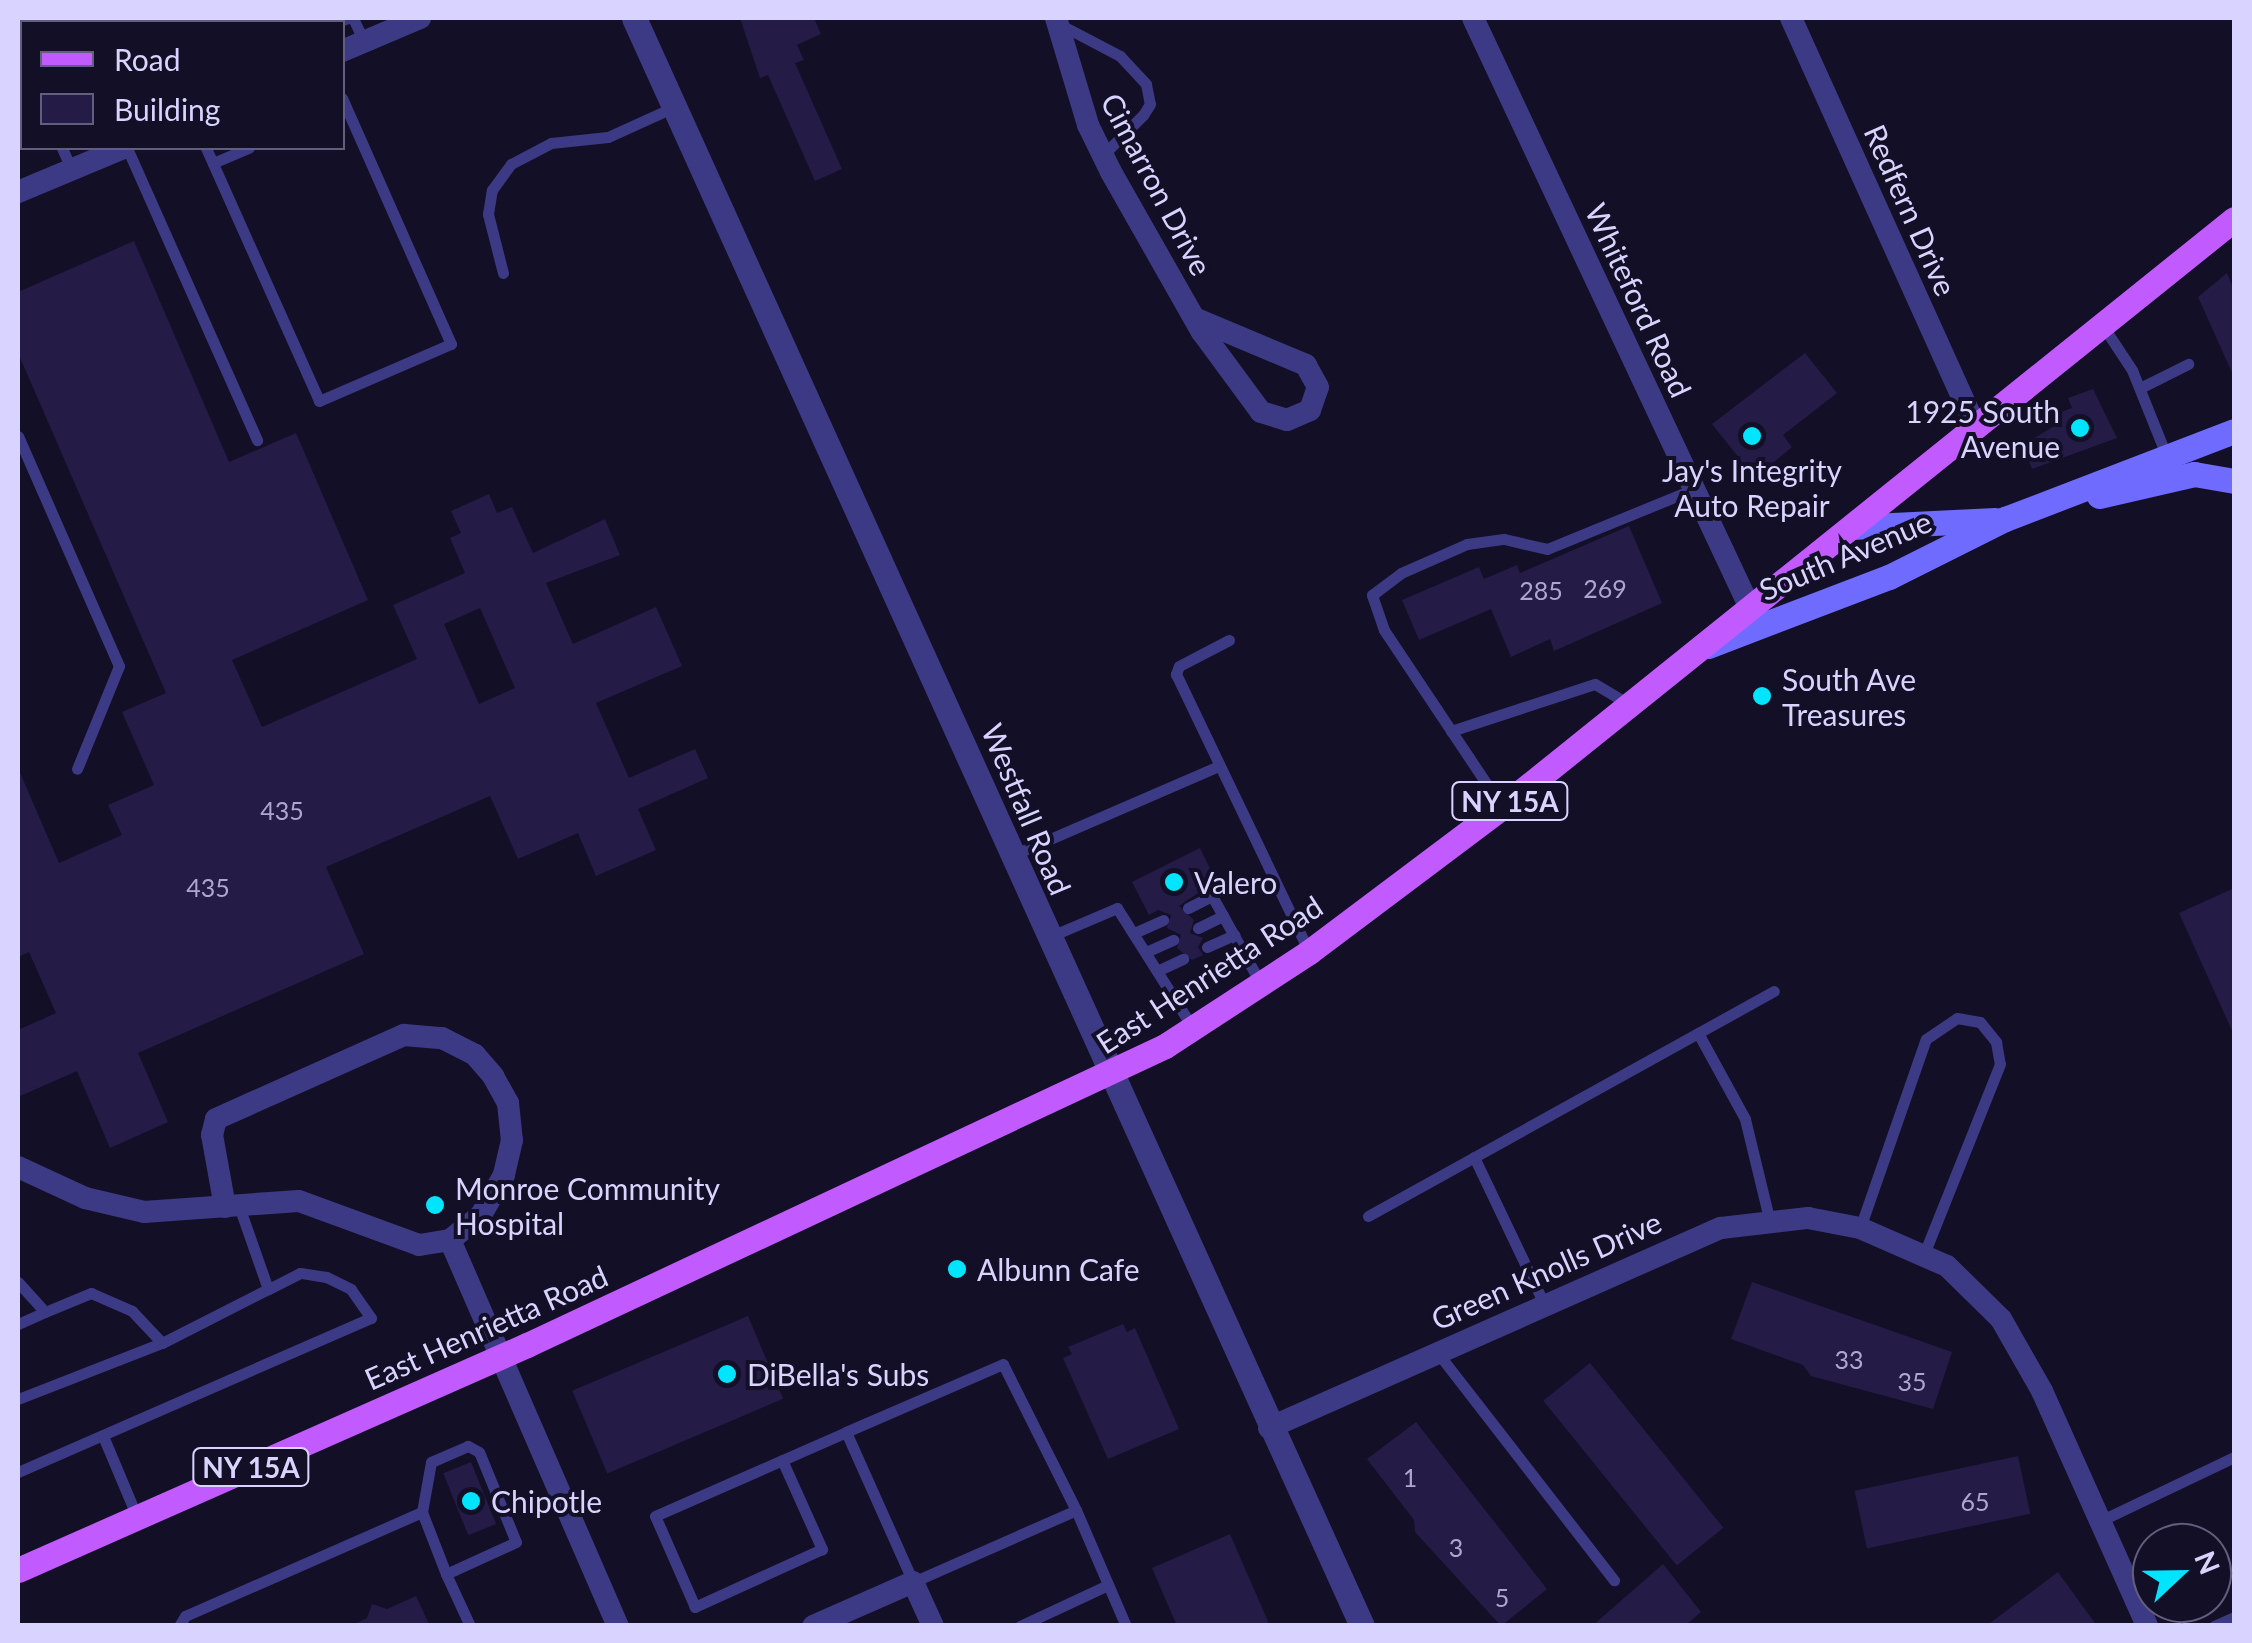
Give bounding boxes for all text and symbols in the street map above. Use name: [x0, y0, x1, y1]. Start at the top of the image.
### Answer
legend: [20, 20, 345, 150]
text: Road: [114, 41, 181, 77]
street label: Cimarron Drive: [1094, 87, 1220, 281]
text: Building: [114, 91, 220, 127]
street label: Redfern Drive: [1857, 119, 1965, 301]
street label: Whiteford Road: [1578, 197, 1700, 403]
place label: 1925 South Avenue: [1905, 393, 2060, 464]
marker: 1925 South Avenue: [2069, 417, 2091, 439]
marker: Jay's Integrity Auto Repair: [1741, 425, 1763, 447]
place label: Jay's Integrity Auto Repair: [1662, 452, 1842, 522]
street label: South Avenue: [1753, 502, 1937, 608]
house number: 269: [1583, 573, 1627, 603]
house number: 285: [1519, 575, 1563, 605]
place label: South Ave Treasures: [1782, 661, 1917, 732]
marker: South Ave Treasures: [1751, 685, 1773, 707]
street label: Westfall Road: [975, 718, 1079, 900]
road number: NY 15A: [1450, 778, 1570, 824]
house number: 435: [260, 795, 304, 825]
place label: Valero: [1194, 864, 1277, 900]
marker: Valero: [1163, 871, 1185, 893]
house number: 435: [186, 872, 230, 902]
street label: East Henrietta Road: [1089, 888, 1329, 1060]
place label: Monroe Community Hospital: [455, 1170, 720, 1240]
marker: Monroe Community Hospital: [424, 1194, 446, 1216]
street label: Green Knolls Drive: [1425, 1203, 1667, 1337]
place label: Albunn Cafe: [977, 1251, 1140, 1287]
street label: East Henrietta Road: [359, 1257, 613, 1397]
marker: Albunn Cafe: [946, 1258, 968, 1280]
house number: 33: [1835, 1344, 1863, 1374]
place label: DiBella's Subs: [747, 1356, 929, 1392]
marker: DiBella's Subs: [716, 1363, 738, 1385]
house number: 35: [1898, 1366, 1926, 1396]
road number: NY 15A: [191, 1444, 311, 1490]
house number: 1: [1403, 1462, 1417, 1492]
place label: Chipotle: [491, 1483, 602, 1519]
house number: 65: [1961, 1486, 1989, 1516]
marker: Chipotle: [460, 1490, 482, 1512]
north arrow: [2132, 1523, 2232, 1623]
house number: 3: [1449, 1532, 1463, 1562]
text: N: [2188, 1546, 2228, 1579]
house number: 5: [1495, 1582, 1509, 1612]

